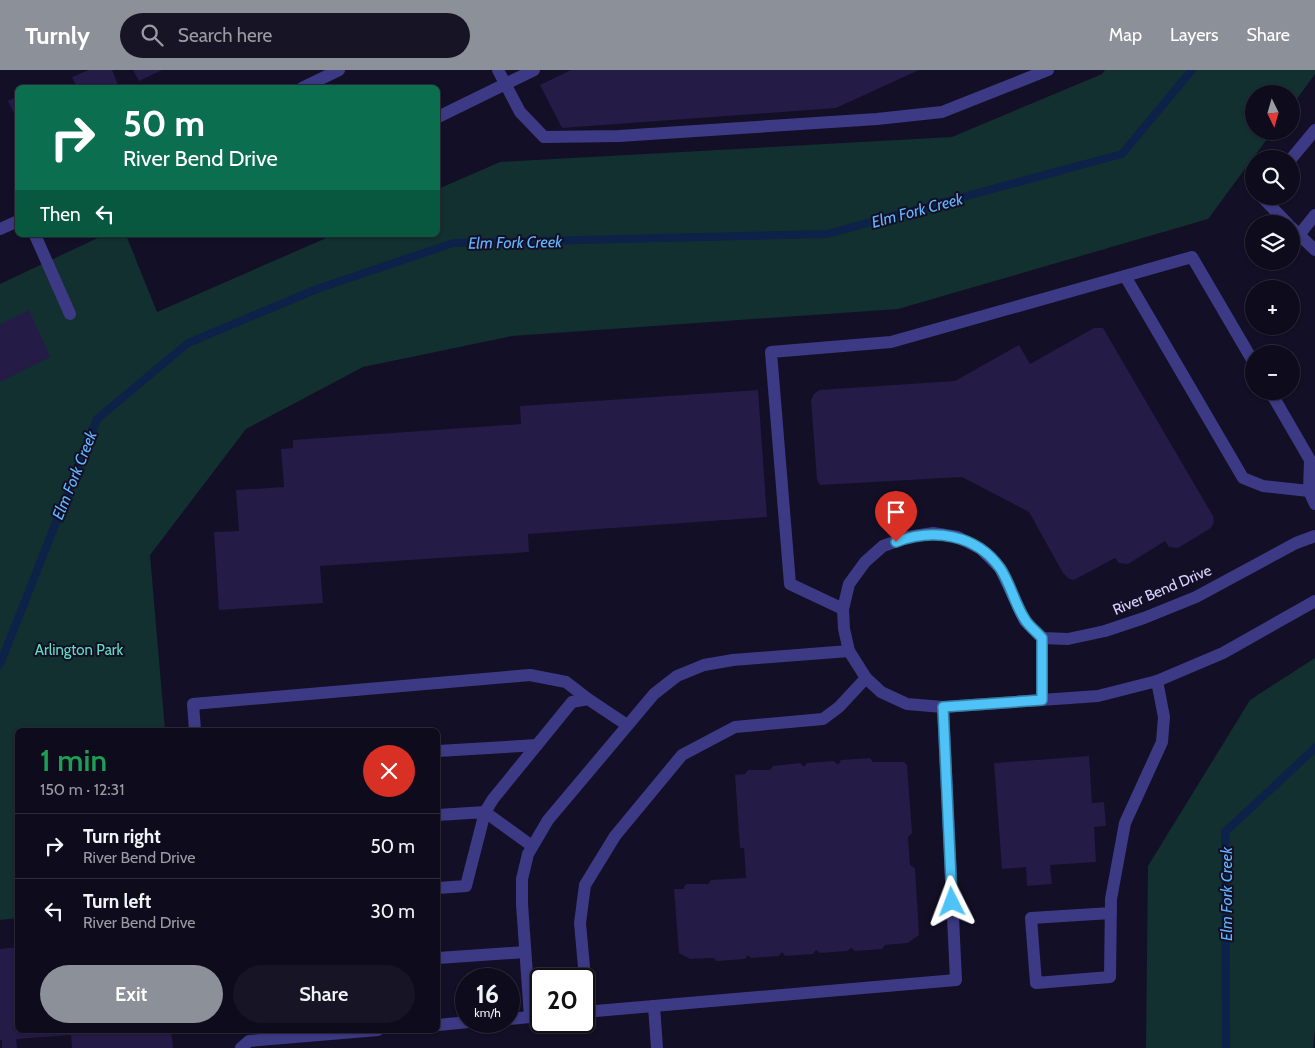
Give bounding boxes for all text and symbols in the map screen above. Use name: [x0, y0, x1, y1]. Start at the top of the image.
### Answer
search box: [120, 13, 470, 58]
text: Turnly: [25, 21, 90, 50]
icon: search: [138, 21, 166, 49]
text: Search here: [178, 24, 272, 47]
text: Map: [1109, 24, 1142, 46]
text: Layers: [1170, 24, 1219, 46]
text: Share: [1247, 24, 1290, 46]
north arrow: [1245, 85, 1300, 140]
map controls: [1245, 85, 1300, 400]
text: 50 m: [123, 102, 205, 145]
icon: right: [40, 105, 105, 170]
text: River Bend Drive: [123, 145, 278, 172]
button: search: [1245, 150, 1300, 205]
water label: Elm Fork Creek: [869, 189, 966, 232]
icon: left: [91, 200, 119, 228]
text: Then: [40, 203, 81, 226]
button: layers: [1245, 215, 1300, 270]
water label: Elm Fork Creek: [468, 232, 563, 253]
button: +: [1245, 280, 1300, 335]
button: −: [1245, 345, 1300, 400]
water label: Elm Fork Creek: [48, 427, 101, 522]
pin: [875, 491, 917, 542]
icon: arrive: [882, 498, 910, 526]
street label: River Bend Drive: [1110, 561, 1214, 619]
park label: Arlington Park: [35, 641, 124, 659]
text: 1 min: [40, 742, 107, 779]
button: close: [363, 745, 415, 797]
text: 150 m · 12:31: [40, 780, 124, 799]
text: Turn right: [83, 825, 161, 848]
icon: right: [40, 832, 68, 860]
text: 50 m: [371, 835, 415, 858]
water label: Elm Fork Creek: [1217, 846, 1236, 941]
text: River Bend Drive: [83, 848, 196, 867]
position arrow: [925, 875, 977, 927]
text: Turn left: [83, 890, 151, 913]
icon: left: [40, 897, 68, 925]
text: 30 m: [371, 900, 415, 923]
text: River Bend Drive: [83, 913, 196, 932]
button: Exit: [40, 965, 223, 1023]
button: Share: [233, 965, 415, 1023]
speed limit sign: 20: [530, 968, 595, 1033]
text: 16: [476, 979, 499, 1009]
text: km/h: [474, 1005, 501, 1020]

